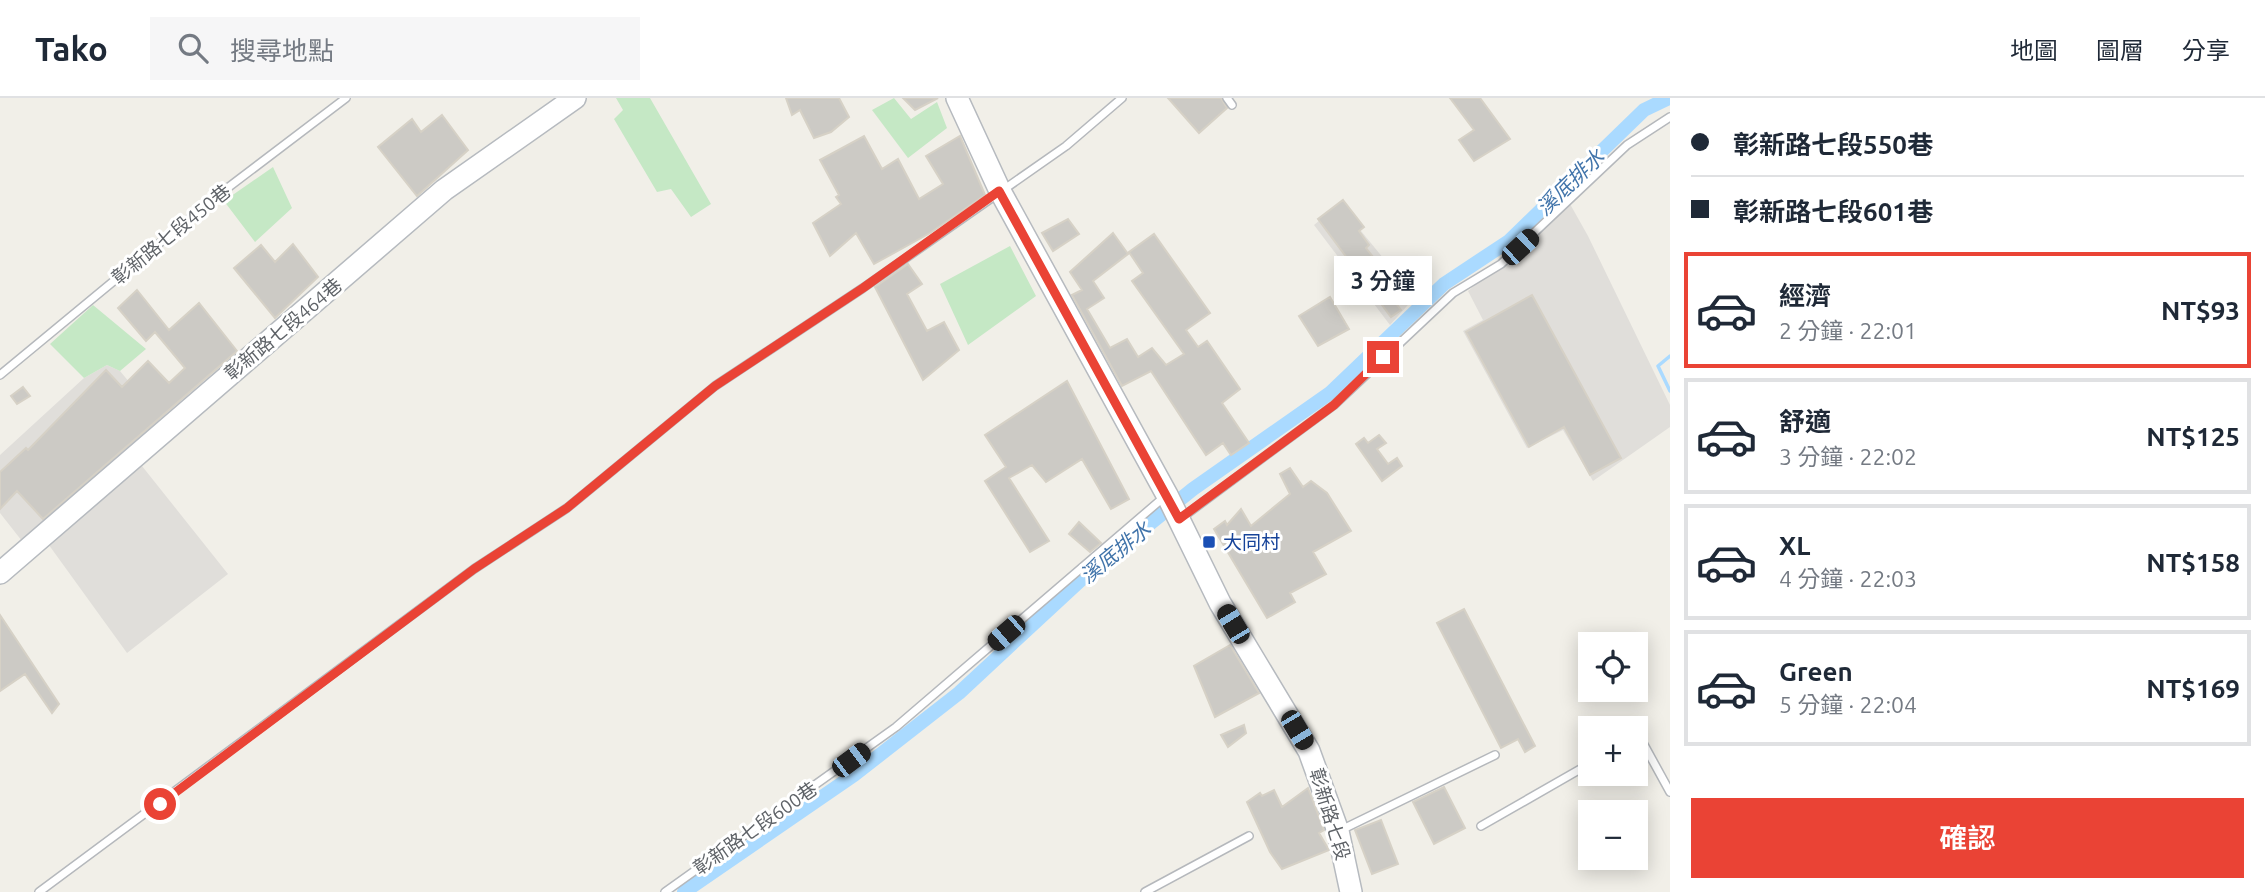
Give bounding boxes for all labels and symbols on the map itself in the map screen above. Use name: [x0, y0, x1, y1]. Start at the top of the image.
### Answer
water label: 溪底排水: [1531, 143, 1609, 220]
street label: 彰新路七段450巷: [107, 179, 235, 289]
car: [1498, 225, 1543, 269]
callout: 3 分鐘: [1334, 256, 1432, 304]
street label: 彰新路七段464巷: [220, 274, 346, 384]
route end: [1367, 341, 1399, 373]
water label: 溪底排水: [1075, 516, 1156, 588]
place label: 大同村: [1223, 531, 1280, 553]
marker: 大同村: [1201, 534, 1217, 550]
car: [1214, 601, 1253, 647]
car: [984, 611, 1029, 655]
car: [1278, 707, 1317, 753]
car: [828, 739, 875, 781]
street label: 彰新路七段: [1306, 765, 1354, 863]
street label: 彰新路七段600巷: [689, 777, 821, 879]
route start: [144, 788, 176, 820]

